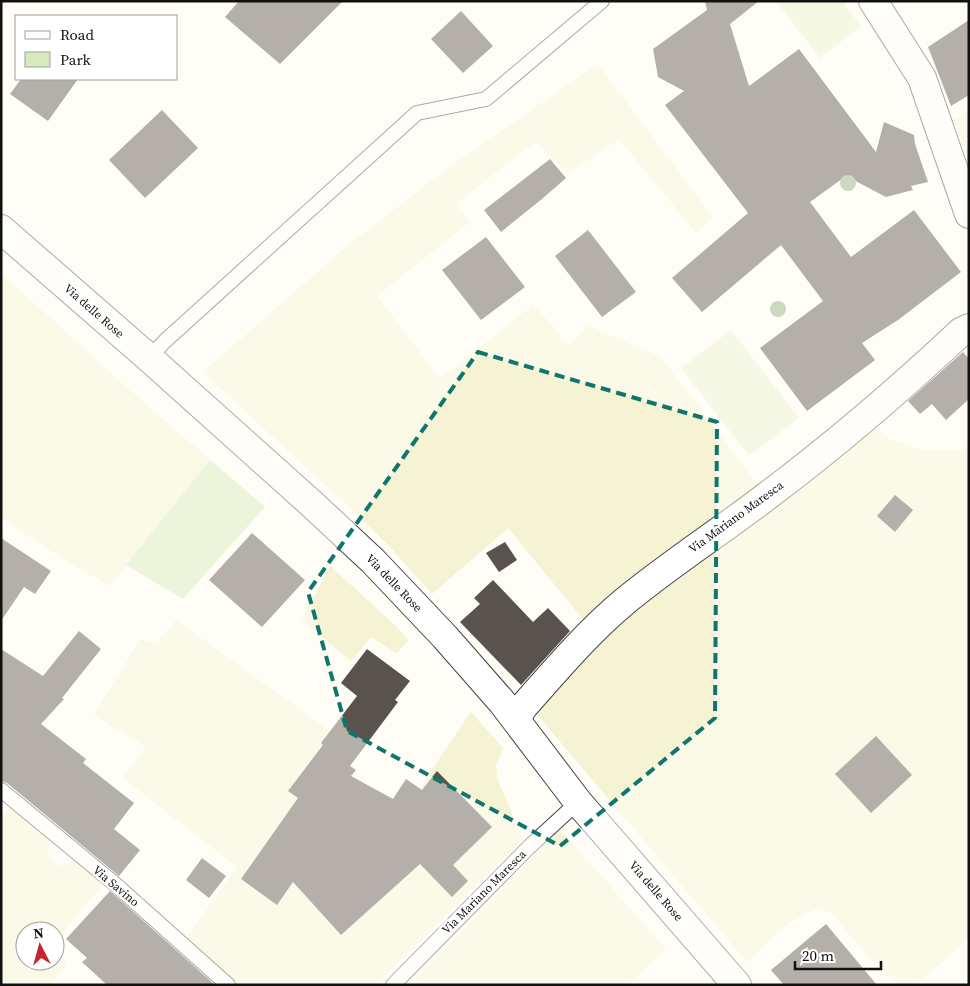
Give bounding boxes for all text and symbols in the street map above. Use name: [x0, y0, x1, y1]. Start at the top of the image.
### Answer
legend: [15, 15, 178, 80]
text: Road: [60, 24, 94, 45]
text: Park: [60, 49, 92, 70]
street label: Via delle Rose: [61, 280, 127, 342]
street label: Via Mariano Maresca: [686, 477, 787, 557]
street label: Via delle Rose: [362, 551, 426, 615]
street label: Via Mariano Maresca: [438, 846, 530, 938]
street label: Via delle Rose: [625, 858, 687, 924]
street label: Via Savino: [90, 862, 143, 910]
north arrow: [15, 921, 65, 971]
text: N: [33, 923, 45, 944]
scale bar: [795, 938, 881, 970]
text: 20 m: [802, 945, 834, 966]

